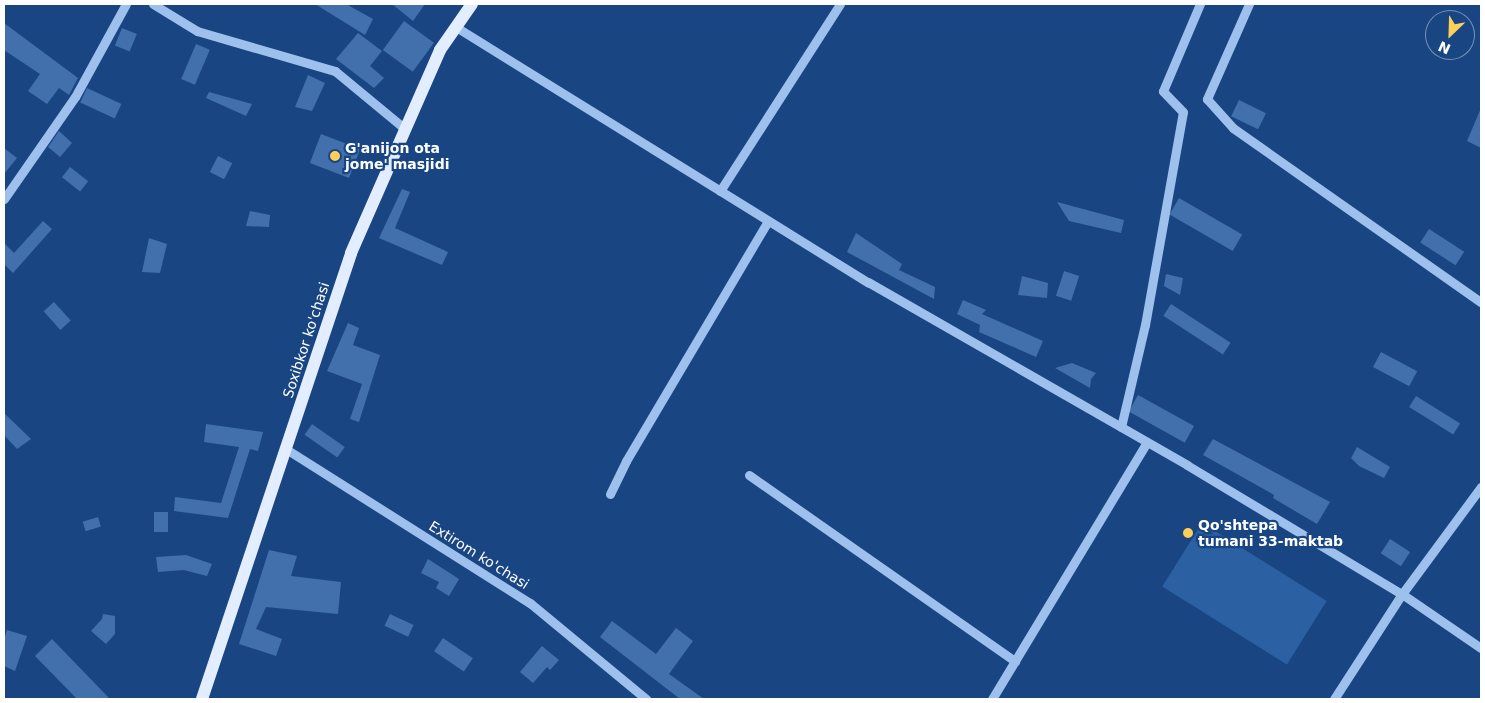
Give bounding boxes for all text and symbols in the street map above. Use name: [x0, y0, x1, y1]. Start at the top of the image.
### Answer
north arrow: [1425, 10, 1475, 60]
text: N: [1436, 38, 1453, 57]
place label: G'anijon ota jome' masjidi: [345, 140, 449, 172]
marker: G'anijon ota jome' masjidi: [329, 150, 341, 162]
street label: Soxibkor ko'chasi: [279, 280, 333, 400]
street label: Extirom ko'chasi: [426, 517, 532, 593]
place label: Qo'shtepa tumani 33-maktab: [1198, 517, 1343, 550]
marker: Qo'shtepa tumani 33-maktab: [1182, 527, 1194, 539]

